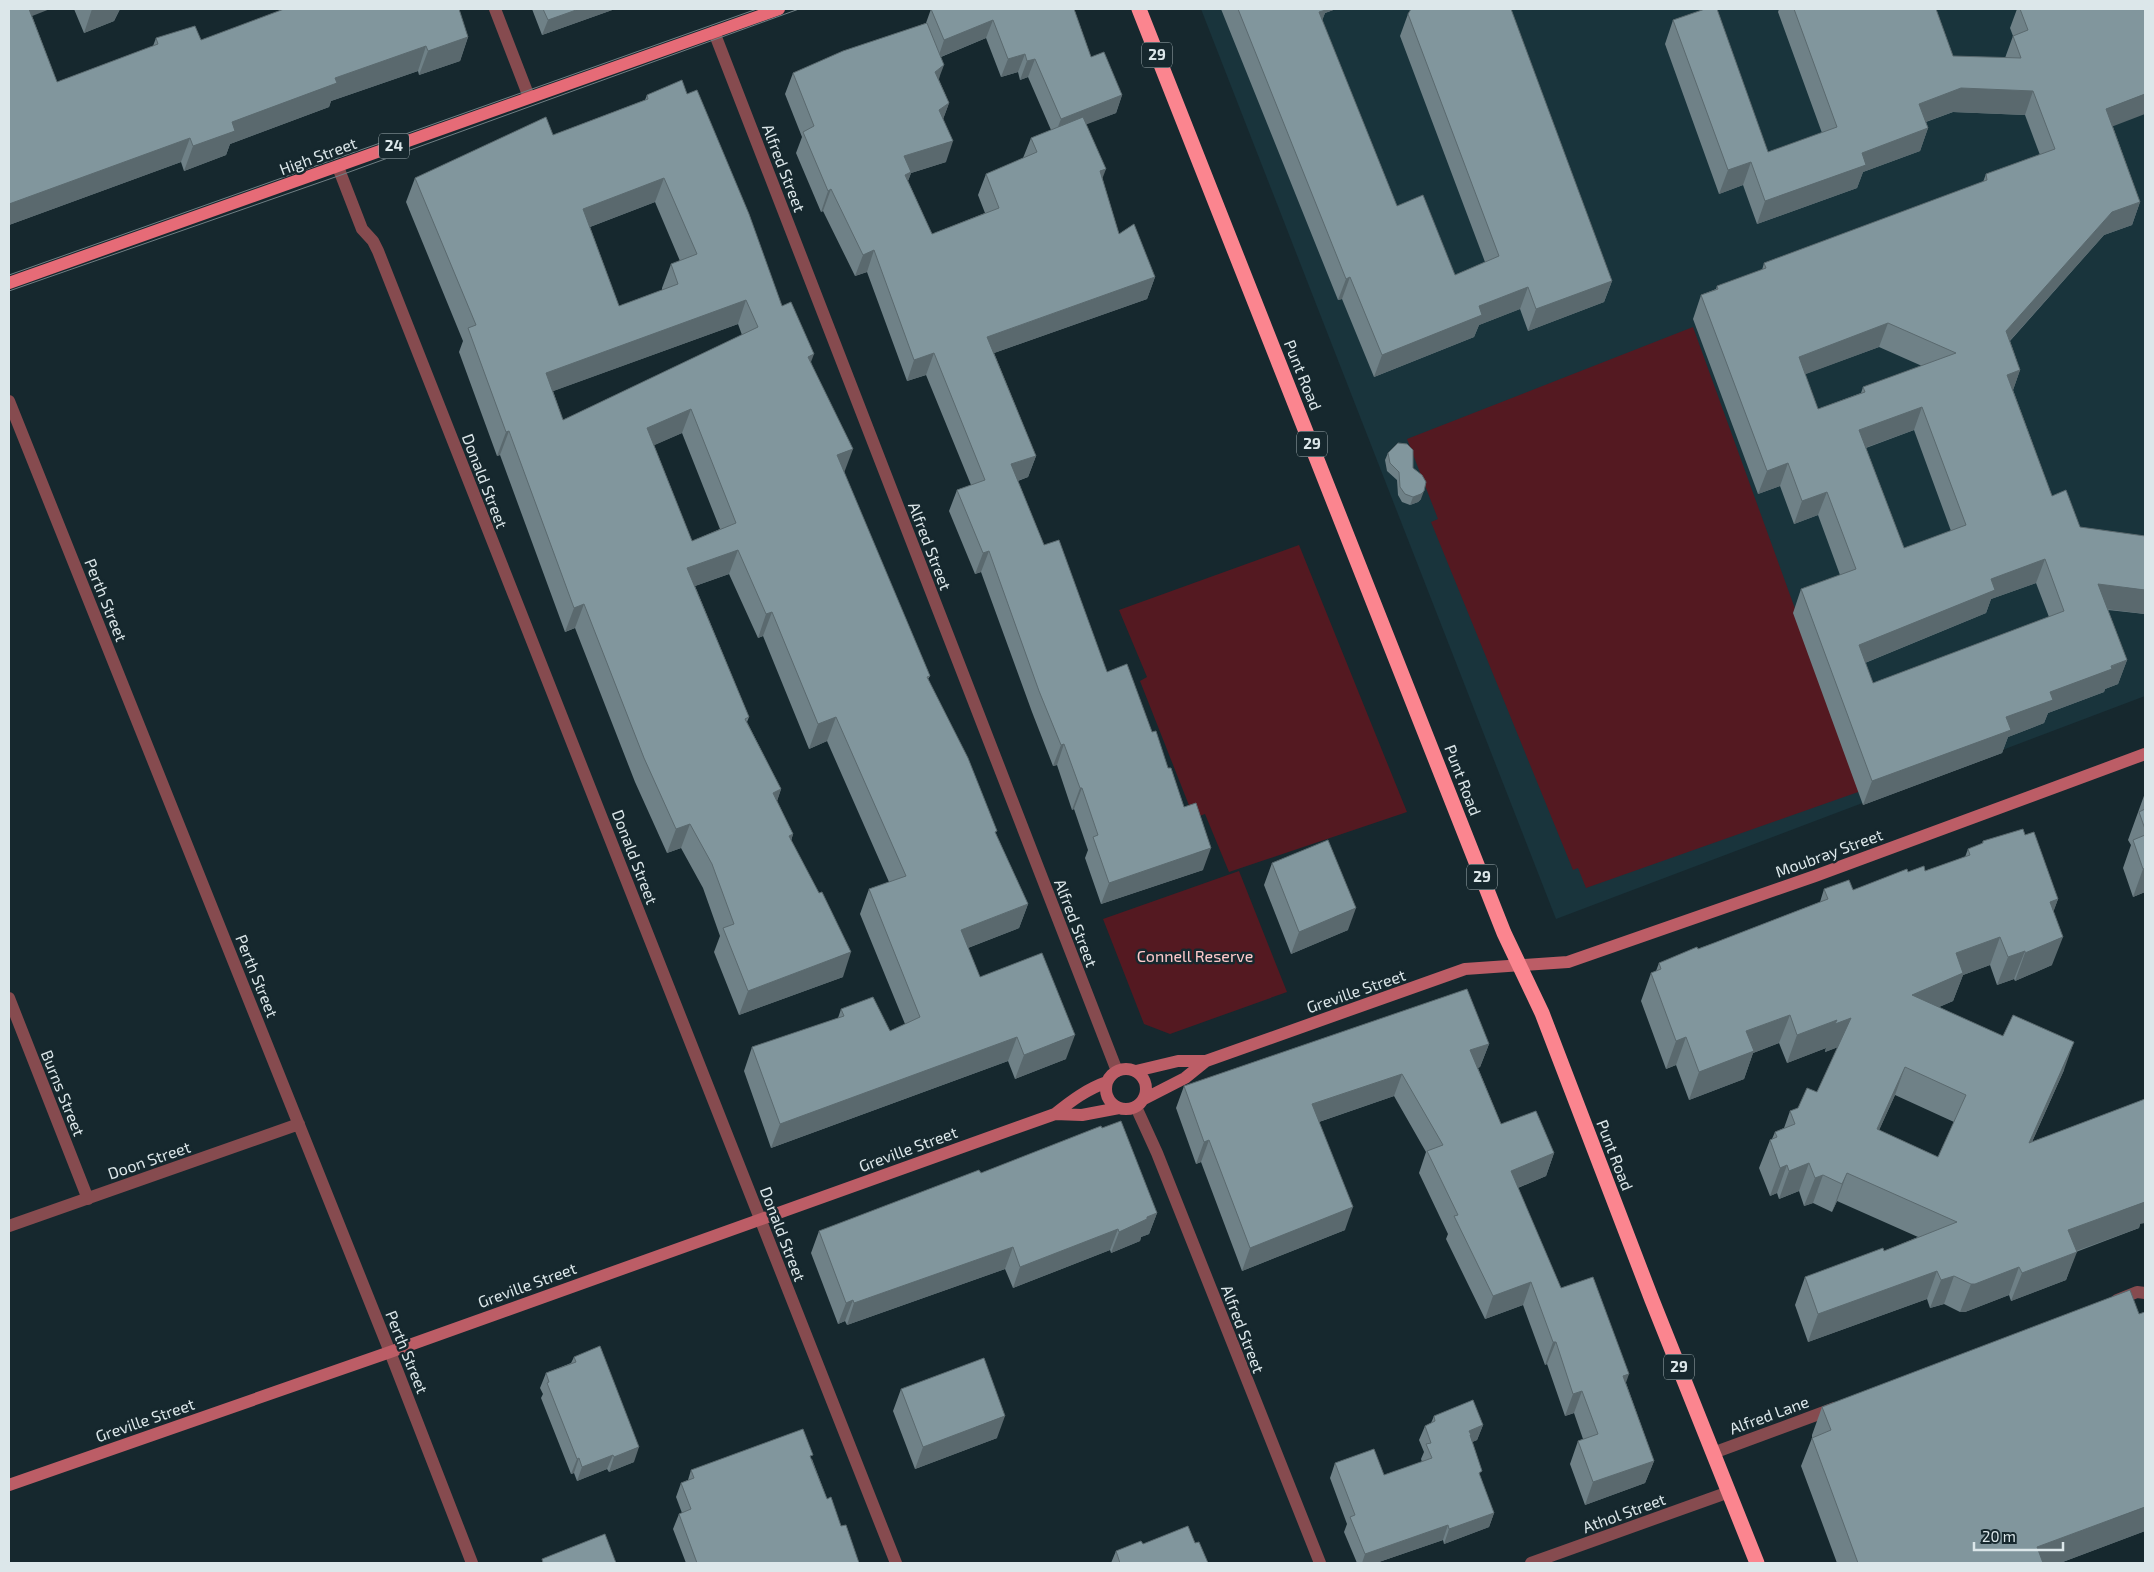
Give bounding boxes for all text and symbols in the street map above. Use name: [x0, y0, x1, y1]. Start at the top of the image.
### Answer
road number: 29: [1142, 42, 1172, 68]
street label: Alfred Street: [759, 121, 810, 215]
street label: High Street: [277, 133, 359, 178]
road number: 24: [379, 134, 409, 158]
street label: Punt Road: [1281, 337, 1326, 413]
street label: Donald Street: [459, 431, 512, 531]
road number: 29: [1297, 432, 1327, 456]
street label: Alfred Street: [905, 499, 956, 593]
street label: Perth Street: [81, 556, 132, 644]
street label: Punt Road: [1441, 742, 1486, 818]
street label: Donald Street: [609, 807, 662, 907]
street label: Moubray Street: [1773, 824, 1885, 881]
road number: 29: [1467, 864, 1497, 890]
street label: Alfred Street: [1051, 876, 1102, 970]
street label: Perth Street: [232, 932, 283, 1020]
park label: Connell Reserve: [1137, 946, 1253, 965]
street label: Greville Street: [1304, 965, 1408, 1016]
street label: Burns Street: [38, 1047, 89, 1139]
street label: Punt Road: [1593, 1117, 1638, 1193]
street label: Greville Street: [856, 1122, 960, 1175]
street label: Doon Street: [105, 1137, 193, 1183]
street label: Donald Street: [757, 1184, 810, 1284]
street label: Greville Street: [475, 1258, 579, 1311]
street label: Alfred Street: [1218, 1282, 1269, 1376]
street label: Perth Street: [382, 1308, 433, 1396]
road number: 29: [1664, 1354, 1694, 1380]
street label: Alfred Lane: [1727, 1391, 1811, 1438]
street label: Greville Street: [93, 1394, 197, 1445]
street label: Athol Street: [1580, 1489, 1668, 1536]
scale bar: [1974, 1520, 2063, 1552]
text: 20 m: [1982, 1527, 2016, 1545]

